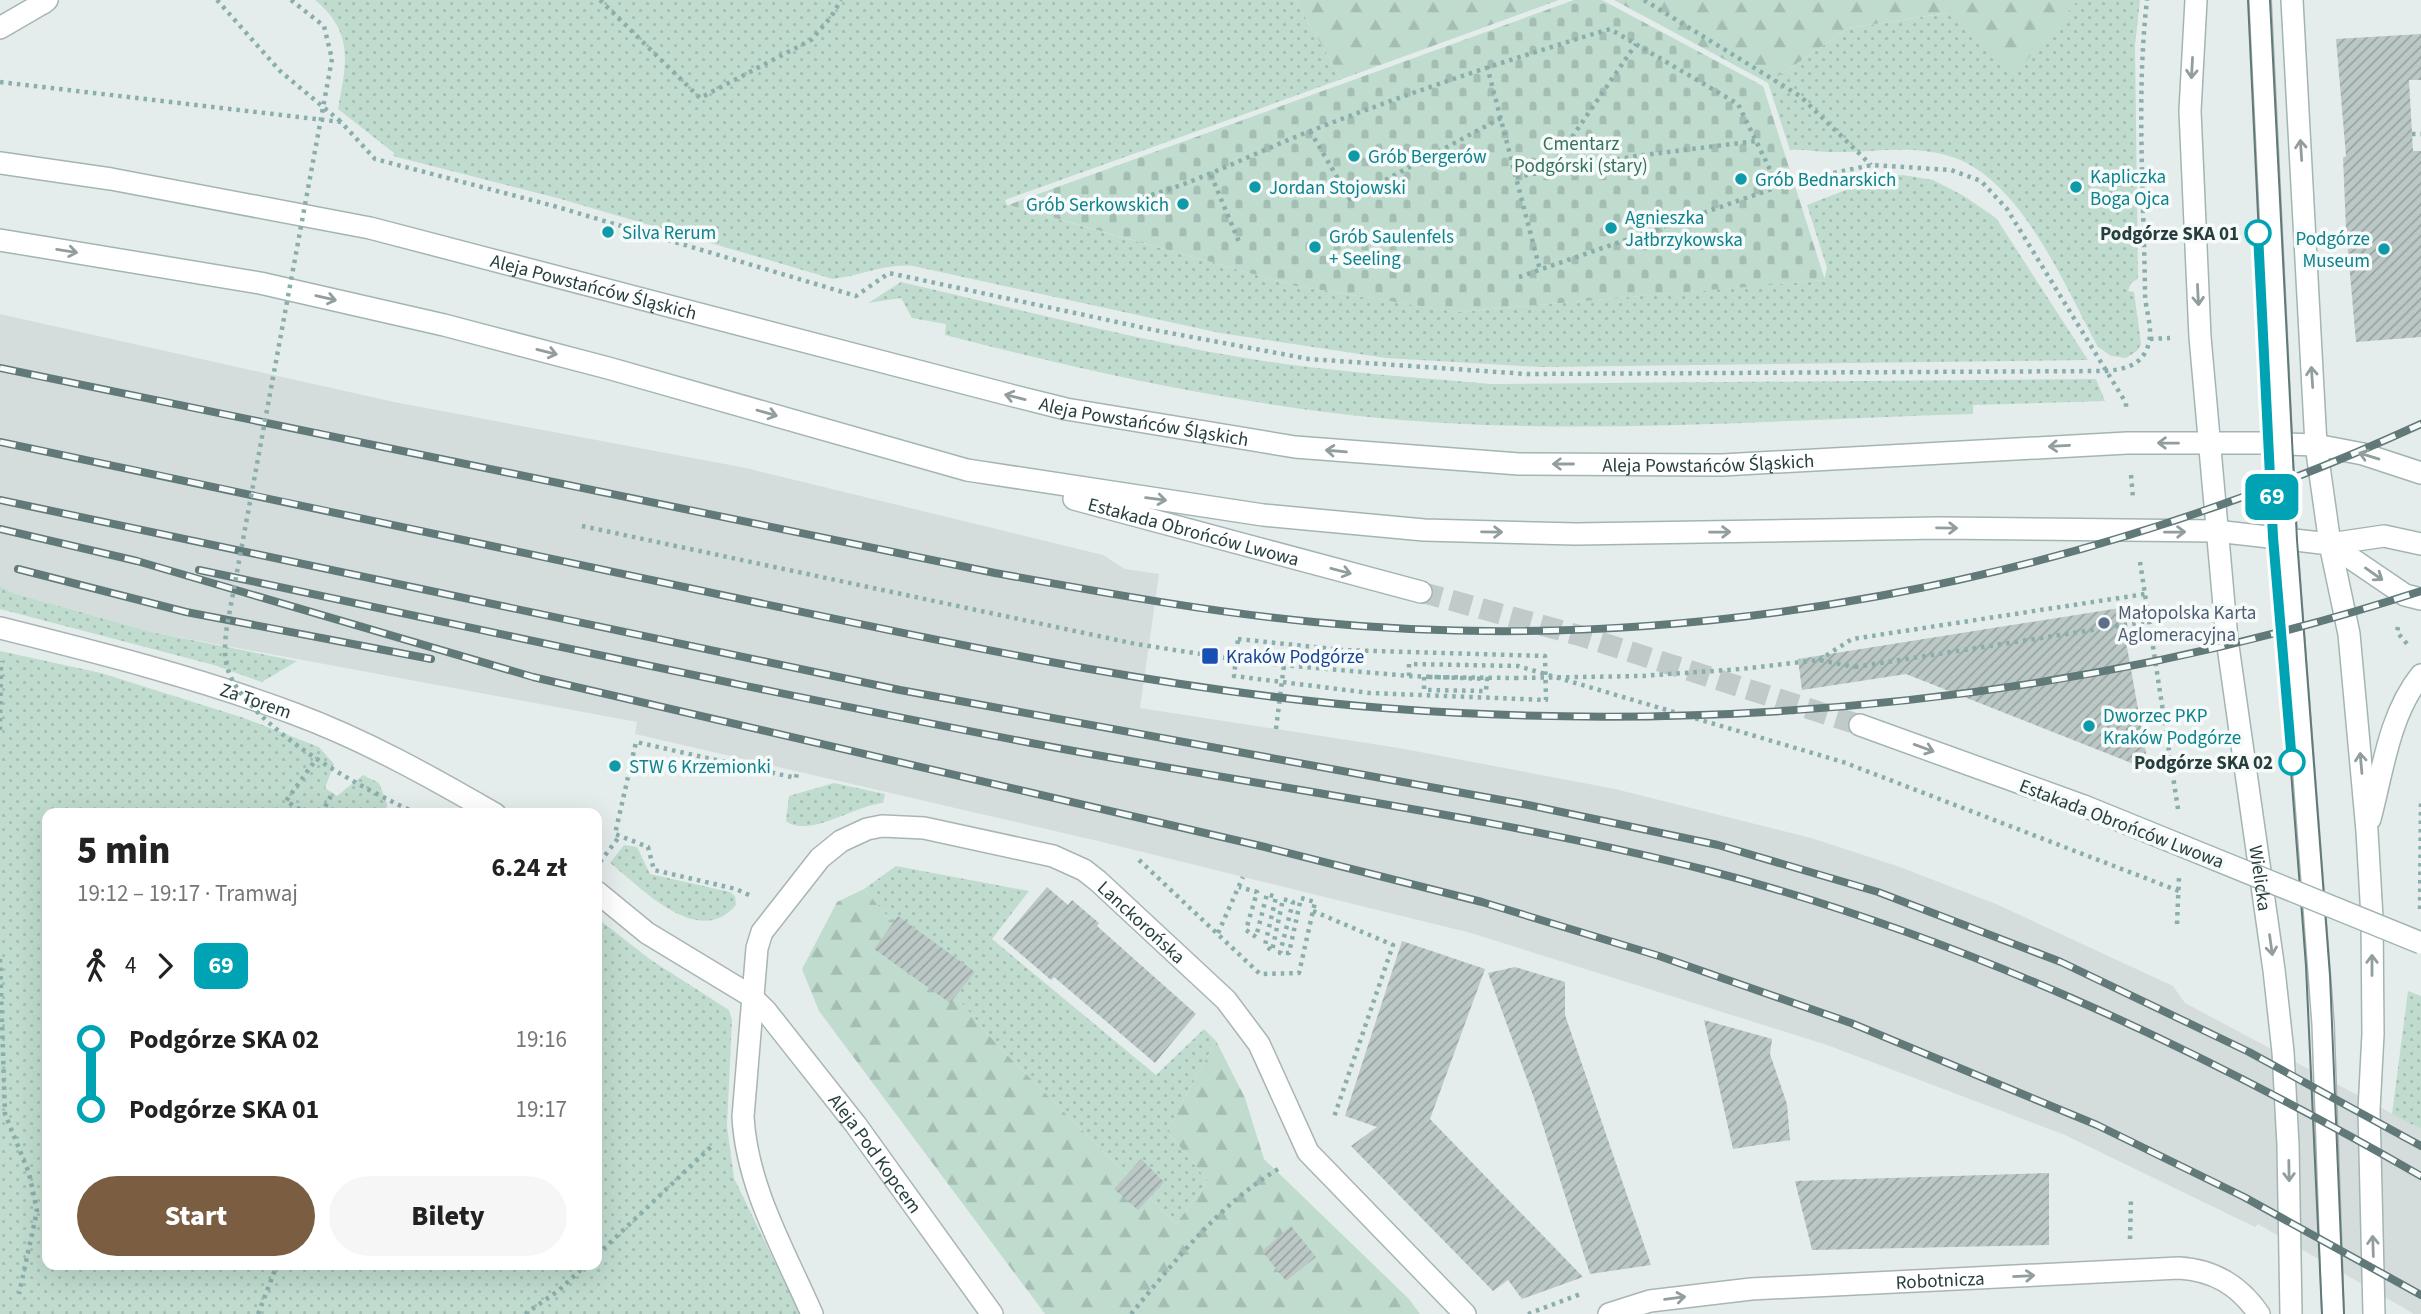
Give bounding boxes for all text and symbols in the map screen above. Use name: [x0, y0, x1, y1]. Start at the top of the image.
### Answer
one-way arrow: [2185, 56, 2198, 79]
park label: Cmentarz Podgórski (stary): [1514, 131, 1648, 180]
one-way arrow: [2294, 139, 2307, 162]
place label: Grób Bergerów: [1368, 144, 1487, 171]
marker: Grób Bergerów: [1346, 148, 1362, 164]
place label: Kapliczka Boga Ojca: [2090, 164, 2169, 213]
place label: Grób Bednarskich: [1755, 167, 1896, 194]
marker: Grób Bednarskich: [1733, 171, 1749, 187]
place label: Jordan Stojowski: [1269, 175, 1406, 202]
marker: Jordan Stojowski: [1247, 179, 1263, 195]
marker: Kapliczka Boga Ojca: [2068, 179, 2084, 195]
place label: Grób Serkowskich: [1026, 192, 1169, 219]
marker: Grób Serkowskich: [1175, 196, 1191, 212]
place label: Agnieszka Jałbrzykowska: [1625, 205, 1743, 254]
place label: Silva Rerum: [622, 220, 716, 247]
marker: Agnieszka Jałbrzykowska: [1603, 220, 1619, 236]
marker: Podgórze SKA 01: [2245, 220, 2271, 246]
place label: Podgórze SKA 01: [2100, 221, 2239, 248]
marker: Silva Rerum: [600, 224, 616, 240]
place label: Grób Saulenfels + Seeling: [1329, 224, 1454, 273]
place label: Podgórze Museum: [2295, 226, 2370, 275]
marker: Grób Saulenfels + Seeling: [1307, 239, 1323, 255]
marker: Podgórze Museum: [2376, 241, 2392, 257]
one-way arrow: [55, 245, 78, 258]
street label: Aleja Powstańców Śląskich: [487, 248, 699, 328]
one-way arrow: [2191, 284, 2204, 307]
one-way arrow: [314, 292, 337, 305]
one-way arrow: [535, 346, 558, 359]
one-way arrow: [2305, 366, 2318, 389]
one-way arrow: [1004, 390, 1027, 403]
street label: Aleja Powstańców Śląskich: [1036, 391, 1251, 454]
one-way arrow: [755, 407, 777, 420]
one-way arrow: [2156, 436, 2179, 450]
one-way arrow: [2048, 439, 2071, 452]
one-way arrow: [1325, 444, 1348, 457]
street label: Aleja Powstańców Śląskich: [1602, 448, 1815, 480]
one-way arrow: [2359, 449, 2381, 462]
one-way arrow: [1552, 457, 1575, 471]
line badge: 69: [2240, 474, 2304, 520]
text: 69: [2259, 479, 2285, 514]
street label: Estakada Obrońców Lwowa: [1085, 491, 1302, 574]
one-way arrow: [1144, 492, 1167, 505]
one-way arrow: [1935, 522, 1958, 535]
one-way arrow: [1481, 525, 1504, 539]
one-way arrow: [1708, 525, 1731, 539]
one-way arrow: [2163, 525, 2186, 539]
one-way arrow: [1329, 565, 1351, 578]
one-way arrow: [2364, 567, 2383, 581]
place label: Małopolska Karta Aglomeracyjna: [2118, 600, 2256, 649]
marker: Małopolska Karta Aglomeracyjna: [2096, 615, 2112, 631]
place label: Kraków Podgórze: [1226, 644, 1364, 671]
marker: Kraków Podgórze: [1200, 646, 1220, 666]
street label: Za Torem: [216, 677, 295, 727]
place label: Dworzec PKP Kraków Podgórze: [2103, 703, 2241, 752]
marker: Dworzec PKP Kraków Podgórze: [2081, 718, 2097, 734]
one-way arrow: [1913, 743, 1935, 756]
marker: Podgórze SKA 02: [2279, 749, 2305, 775]
place label: Podgórze SKA 02: [2134, 750, 2273, 777]
one-way arrow: [2354, 752, 2367, 775]
place label: STW 6 Krzemionki: [629, 754, 771, 781]
marker: STW 6 Krzemionki: [607, 758, 623, 774]
street label: Estakada Obrońców Lwowa: [2015, 773, 2228, 876]
text: 5 min: [77, 824, 170, 878]
street label: Wielicka: [2241, 844, 2277, 913]
text: 6.24 zł: [492, 849, 567, 886]
street label: Lanckorońska: [1091, 875, 1191, 971]
text: 19:12 – 19:17 · Tramwaj: [77, 877, 298, 910]
one-way arrow: [2264, 933, 2277, 955]
icon: walk: [77, 947, 115, 985]
icon: forward: [146, 947, 184, 985]
text: 69: [208, 948, 234, 983]
text: 4: [125, 949, 136, 982]
one-way arrow: [2366, 954, 2379, 977]
text: Podgórze SKA 02: [129, 1021, 319, 1058]
text: 19:16: [516, 1023, 567, 1056]
street label: Aleja Pod Kopcem: [821, 1088, 928, 1220]
text: Podgórze SKA 01: [129, 1091, 319, 1128]
text: 19:17: [516, 1093, 567, 1126]
one-way arrow: [2282, 1159, 2295, 1182]
button: Start: [77, 1176, 315, 1256]
button: Bilety: [329, 1176, 567, 1256]
one-way arrow: [2366, 1235, 2379, 1258]
street label: Robotnicza: [1895, 1266, 1985, 1297]
one-way arrow: [2012, 1269, 2035, 1282]
one-way arrow: [1663, 1291, 1686, 1304]

